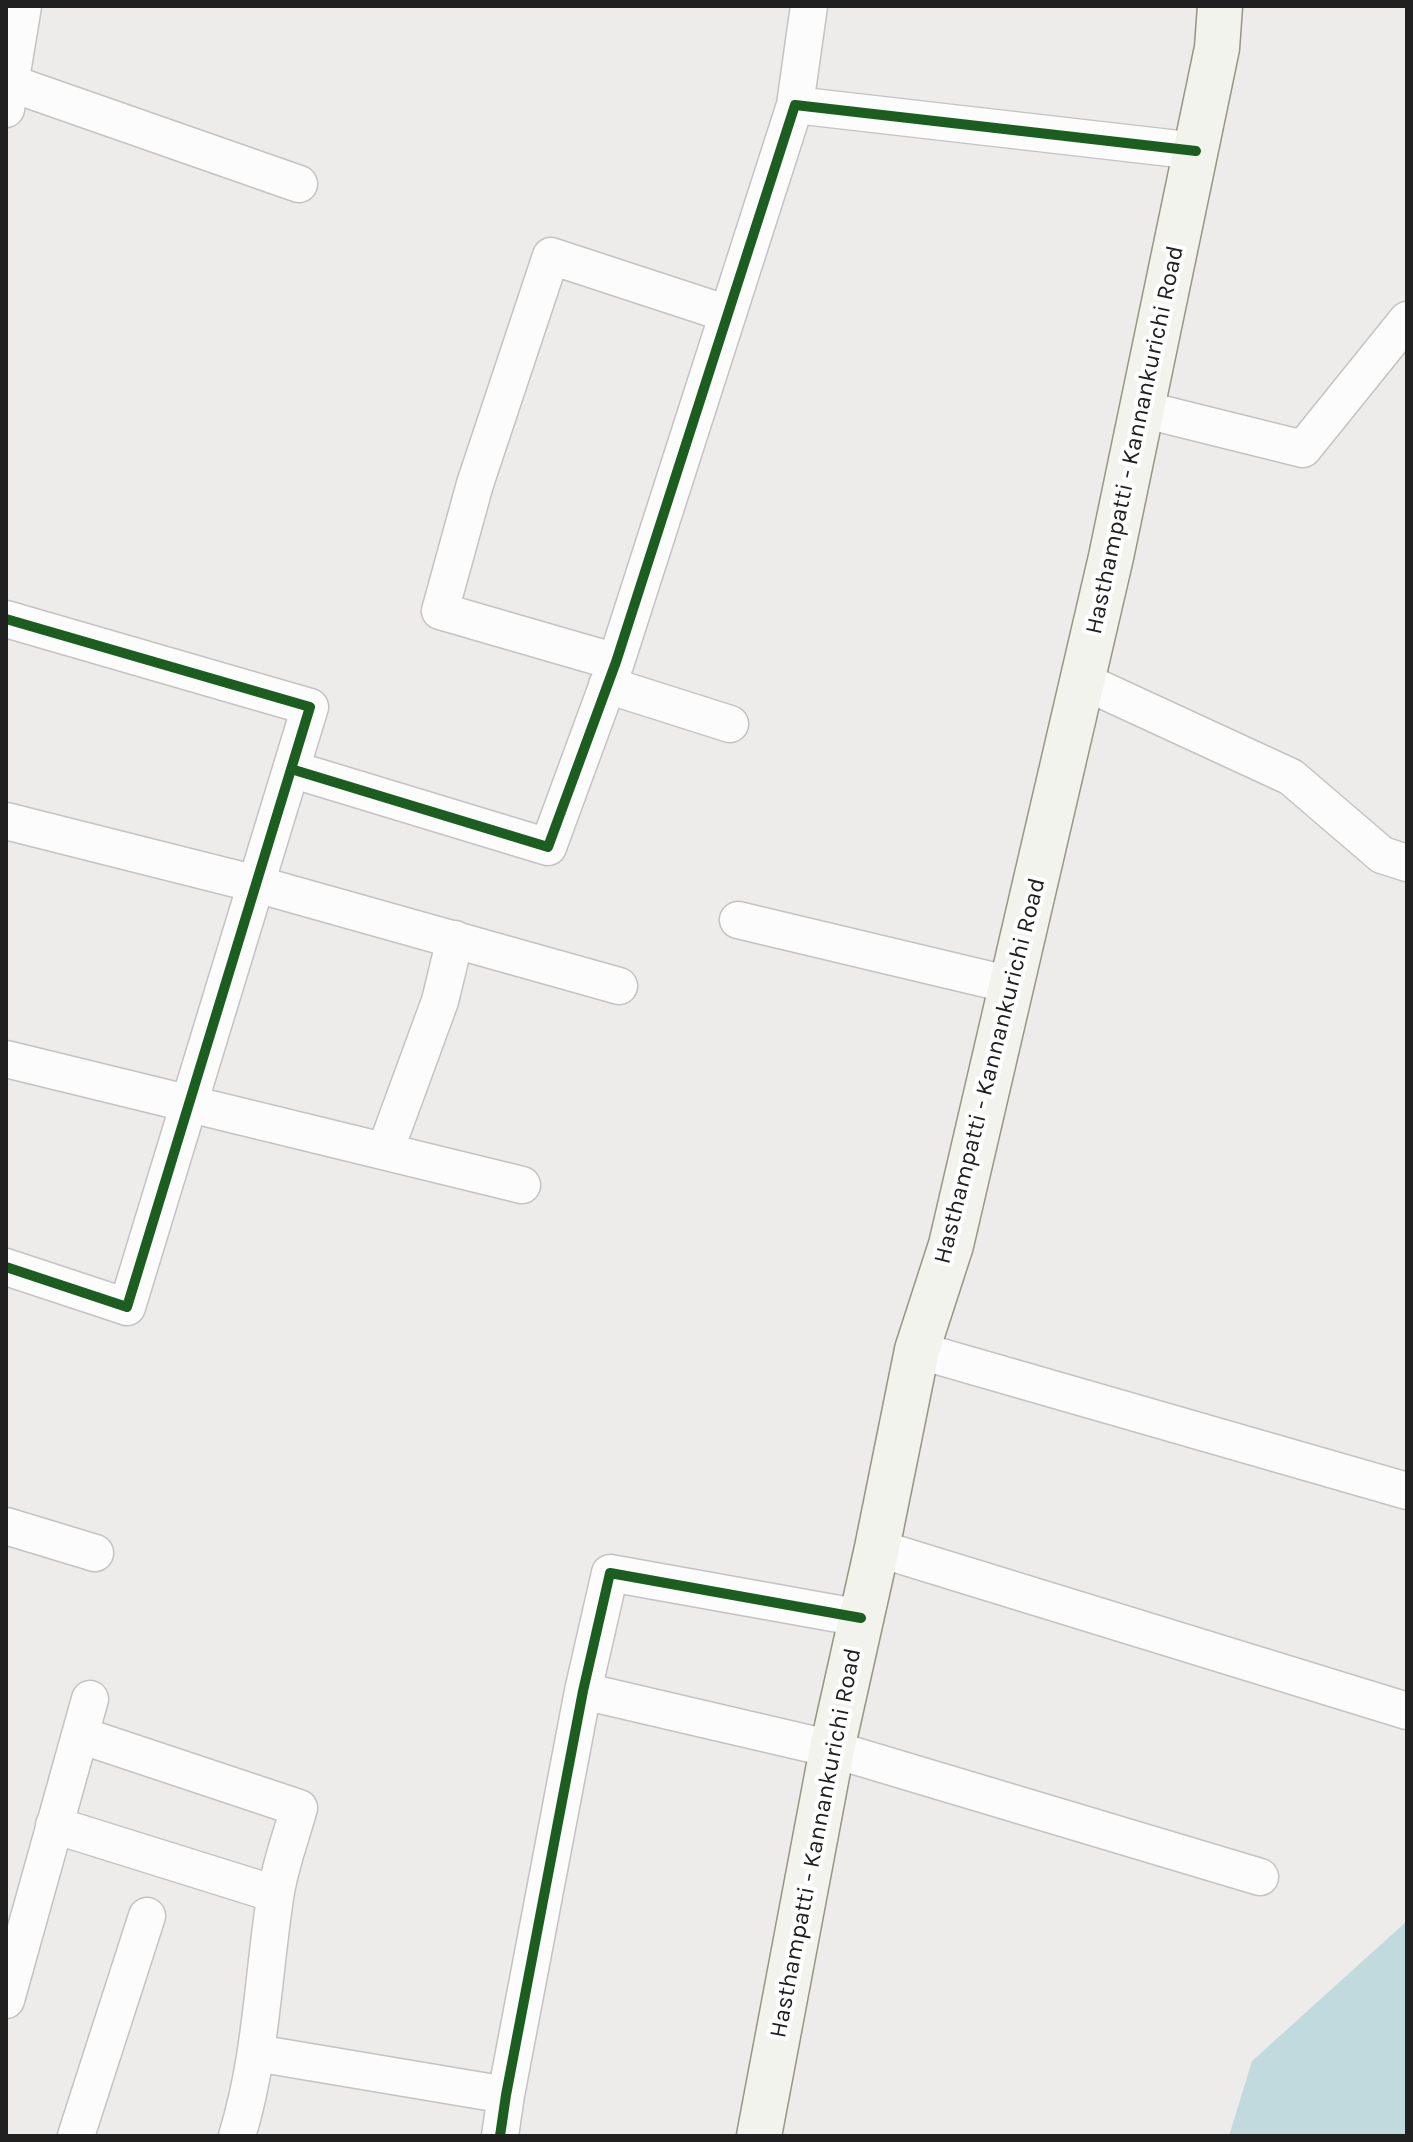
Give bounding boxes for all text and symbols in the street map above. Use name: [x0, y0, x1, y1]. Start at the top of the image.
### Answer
street label: Hasthampatti - Kannankurichi Road: [1080, 243, 1190, 637]
street label: Hasthampatti - Kannankurichi Road: [928, 875, 1052, 1267]
street label: Hasthampatti - Kannankurichi Road: [764, 1646, 868, 2040]

